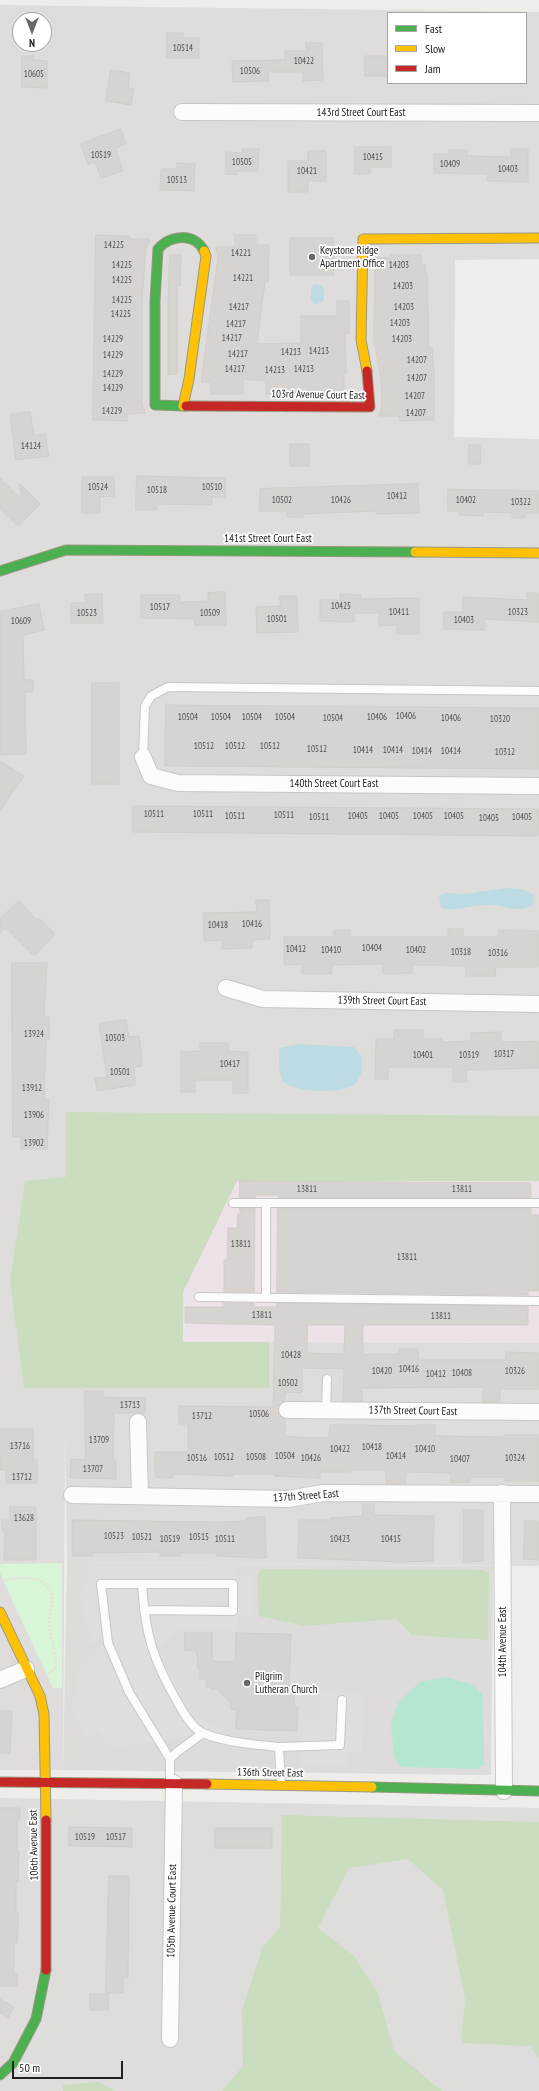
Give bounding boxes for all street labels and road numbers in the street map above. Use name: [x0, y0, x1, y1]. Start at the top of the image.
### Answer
street label: 143rd Street Court East: [317, 106, 405, 120]
street label: 103rd Avenue Court East: [271, 388, 365, 402]
street label: 141st Street Court East: [224, 532, 312, 546]
street label: 140th Street Court East: [290, 777, 378, 791]
street label: 139th Street Court East: [337, 994, 427, 1008]
street label: 137th Street Court East: [368, 1404, 458, 1418]
street label: 137th Street East: [273, 1487, 339, 1505]
street label: 104th Avenue East: [496, 1606, 510, 1678]
street label: 136th Street East: [237, 1766, 303, 1780]
street label: 106th Avenue East: [27, 1809, 41, 1881]
street label: 105th Avenue Court East: [165, 1864, 179, 1958]

